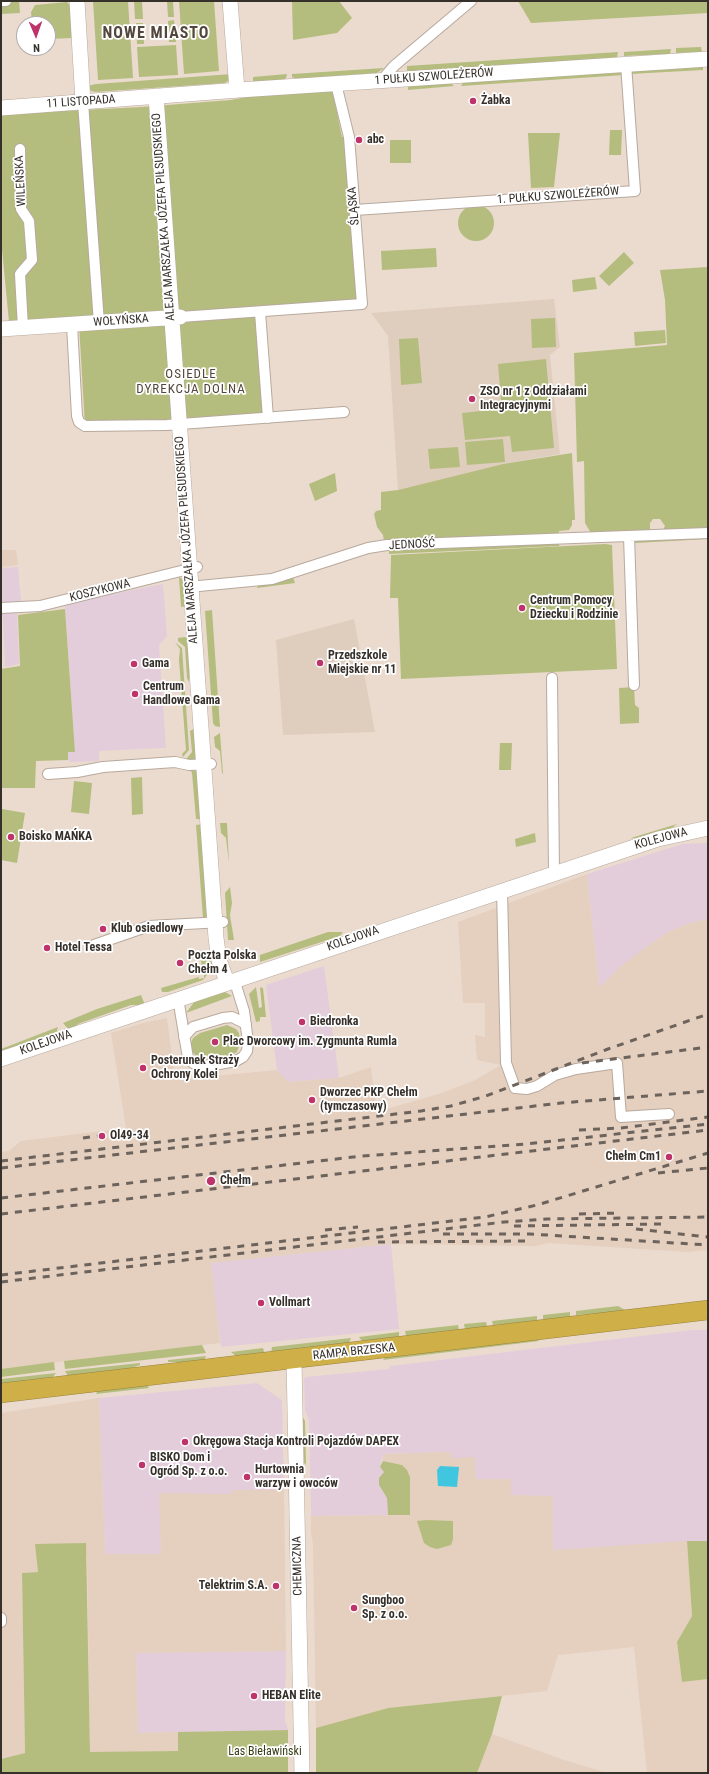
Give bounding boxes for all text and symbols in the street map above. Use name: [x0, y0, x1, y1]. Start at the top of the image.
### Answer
north arrow: [16, 16, 56, 56]
district label: NOWE MIASTO: [103, 24, 209, 44]
text: N: [33, 41, 40, 54]
street label: 1 PUŁKU SZWOLEŻERÓW: [374, 66, 494, 88]
street label: 11 LISTOPADA: [46, 92, 116, 112]
place label: Żabka: [481, 94, 510, 108]
marker: Żabka: [468, 96, 478, 106]
street label: ALEJA MARSZAŁKA JÓZEFA PIŁSUDSKIEGO: [150, 112, 178, 322]
place label: abc: [367, 133, 384, 147]
marker: abc: [354, 135, 364, 145]
street label: WILEŃSKA: [12, 155, 30, 207]
street label: 1. PUŁKU SZWOLEŻERÓW: [496, 185, 620, 207]
street label: ŚLĄSKA: [345, 186, 363, 226]
street label: WOŁYŃSKA: [93, 312, 149, 330]
district label: OSIEDLE DYREKCJA DOLNA: [136, 367, 246, 398]
place label: ZSO nr 1 z Oddziałami Integracyjnymi: [480, 385, 587, 413]
marker: ZSO nr 1 z Oddziałami Integracyjnymi: [467, 394, 477, 404]
street label: ALEJA MARSZAŁKA JÓZEFA PIŁSUDSKIEGO: [173, 435, 201, 645]
street label: JEDNOŚĆ: [389, 537, 435, 553]
street label: KOSZYKOWA: [68, 577, 132, 605]
place label: Centrum Pomocy Dziecku i Rodzinie: [530, 594, 618, 622]
marker: Centrum Pomocy Dziecku i Rodzinie: [517, 603, 527, 613]
place label: Przedszkole Miejskie nr 11: [328, 649, 396, 677]
place label: Gama: [142, 657, 169, 671]
marker: Przedszkole Miejskie nr 11: [315, 658, 325, 668]
marker: Gama: [129, 659, 139, 669]
place label: Centrum Handlowe Gama: [143, 680, 220, 708]
marker: Centrum Handlowe Gama: [130, 689, 140, 699]
street label: KOLEJOWA: [633, 825, 689, 853]
place label: Boisko MAŃKA: [19, 830, 92, 844]
marker: Boisko MAŃKA: [6, 832, 16, 842]
place label: Klub osiedlowy: [111, 922, 183, 936]
street label: KOLEJOWA: [325, 923, 381, 955]
marker: Klub osiedlowy: [98, 924, 108, 934]
place label: Hotel Tessa: [55, 941, 112, 955]
marker: Hotel Tessa: [42, 943, 52, 953]
place label: Poczta Polska Chełm 4: [188, 949, 256, 977]
marker: Poczta Polska Chełm 4: [175, 958, 185, 968]
place label: Biedronka: [310, 1015, 358, 1029]
marker: Biedronka: [297, 1017, 307, 1027]
street label: KOLEJOWA: [18, 1027, 74, 1059]
place label: Plac Dworcowy im. Zygmunta Rumla: [223, 1035, 397, 1049]
marker: Plac Dworcowy im. Zygmunta Rumla: [210, 1037, 220, 1047]
place label: Posterunek Straży Ochrony Kolei: [151, 1054, 239, 1082]
marker: Posterunek Straży Ochrony Kolei: [138, 1063, 148, 1073]
place label: Dworzec PKP Chełm (tymczasowy): [320, 1086, 418, 1114]
marker: Dworzec PKP Chełm (tymczasowy): [307, 1095, 317, 1105]
place label: Ol49-34: [110, 1129, 149, 1143]
marker: Ol49-34: [97, 1131, 107, 1141]
place label: Chełm Cm1: [606, 1150, 661, 1164]
marker: Chełm Cm1: [664, 1152, 674, 1162]
place label: Chełm: [220, 1174, 251, 1188]
marker: Chełm: [205, 1175, 217, 1187]
place label: Vollmart: [269, 1296, 310, 1310]
marker: Vollmart: [256, 1298, 266, 1308]
street label: RAMPA BRZESKA: [312, 1341, 396, 1363]
place label: Okręgowa Stacja Kontroli Pojazdów DAPEX: [193, 1435, 399, 1449]
marker: Okręgowa Stacja Kontroli Pojazdów DAPEX: [180, 1437, 190, 1447]
place label: BISKO Dom i Ogród Sp. z o.o.: [150, 1451, 228, 1479]
marker: BISKO Dom i Ogród Sp. z o.o.: [137, 1460, 147, 1470]
place label: Hurtownia warzyw i owoców: [255, 1463, 338, 1491]
marker: Hurtownia warzyw i owoców: [242, 1472, 252, 1482]
street label: CHEMICZNA: [290, 1536, 306, 1596]
place label: Telektrim S.A.: [199, 1579, 268, 1593]
marker: Telektrim S.A.: [271, 1581, 281, 1591]
place label: Sungboo Sp. z o.o.: [362, 1594, 408, 1622]
marker: Sungboo Sp. z o.o.: [349, 1603, 359, 1613]
place label: HEBAN Elite: [262, 1689, 321, 1703]
marker: HEBAN Elite: [249, 1691, 259, 1701]
park label: Las Bieławiński: [228, 1745, 302, 1759]

